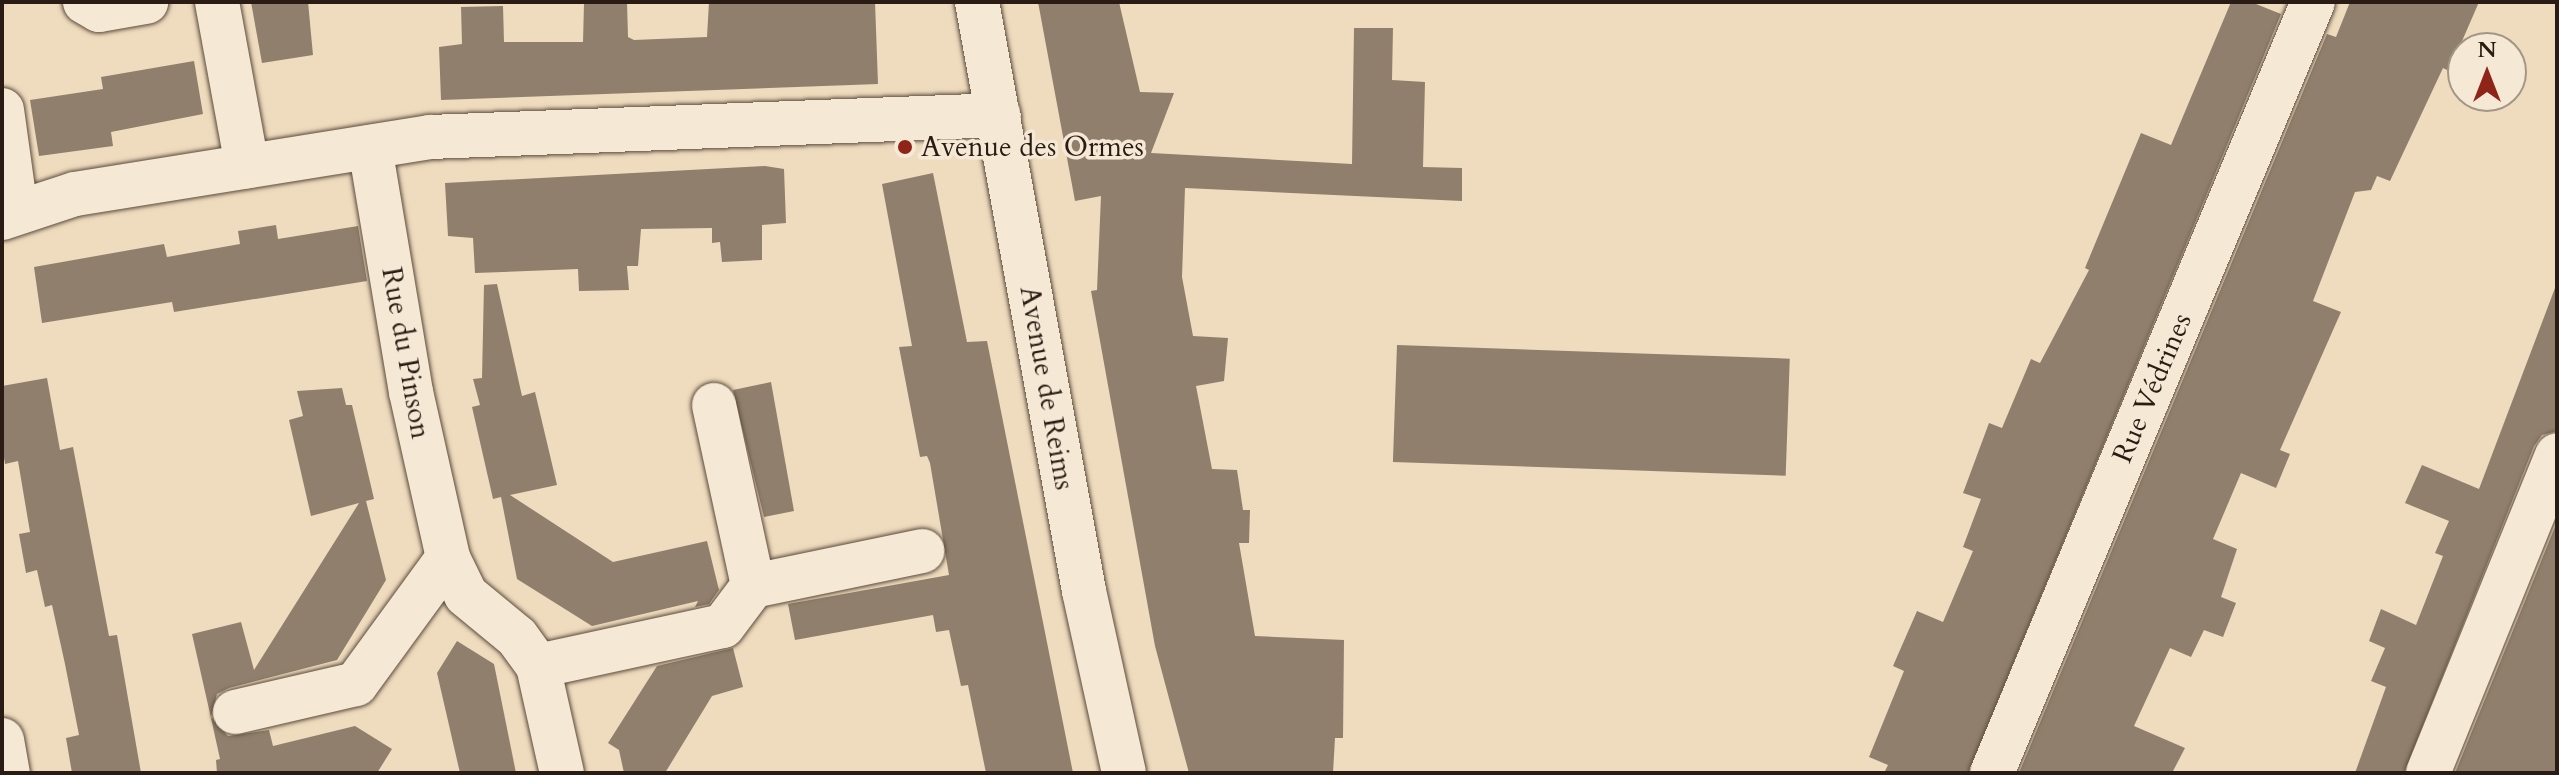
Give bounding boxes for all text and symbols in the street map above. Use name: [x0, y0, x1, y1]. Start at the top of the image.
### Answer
north arrow: [2447, 32, 2527, 112]
text: N: [2477, 35, 2497, 65]
place label: Avenue des Ormes: [921, 130, 1144, 164]
marker: Avenue des Ormes: [896, 138, 914, 156]
street label: Rue du Pinson: [374, 265, 438, 441]
street label: Avenue de Reims: [1013, 283, 1081, 493]
street label: Rue Védrines: [2105, 308, 2199, 468]

